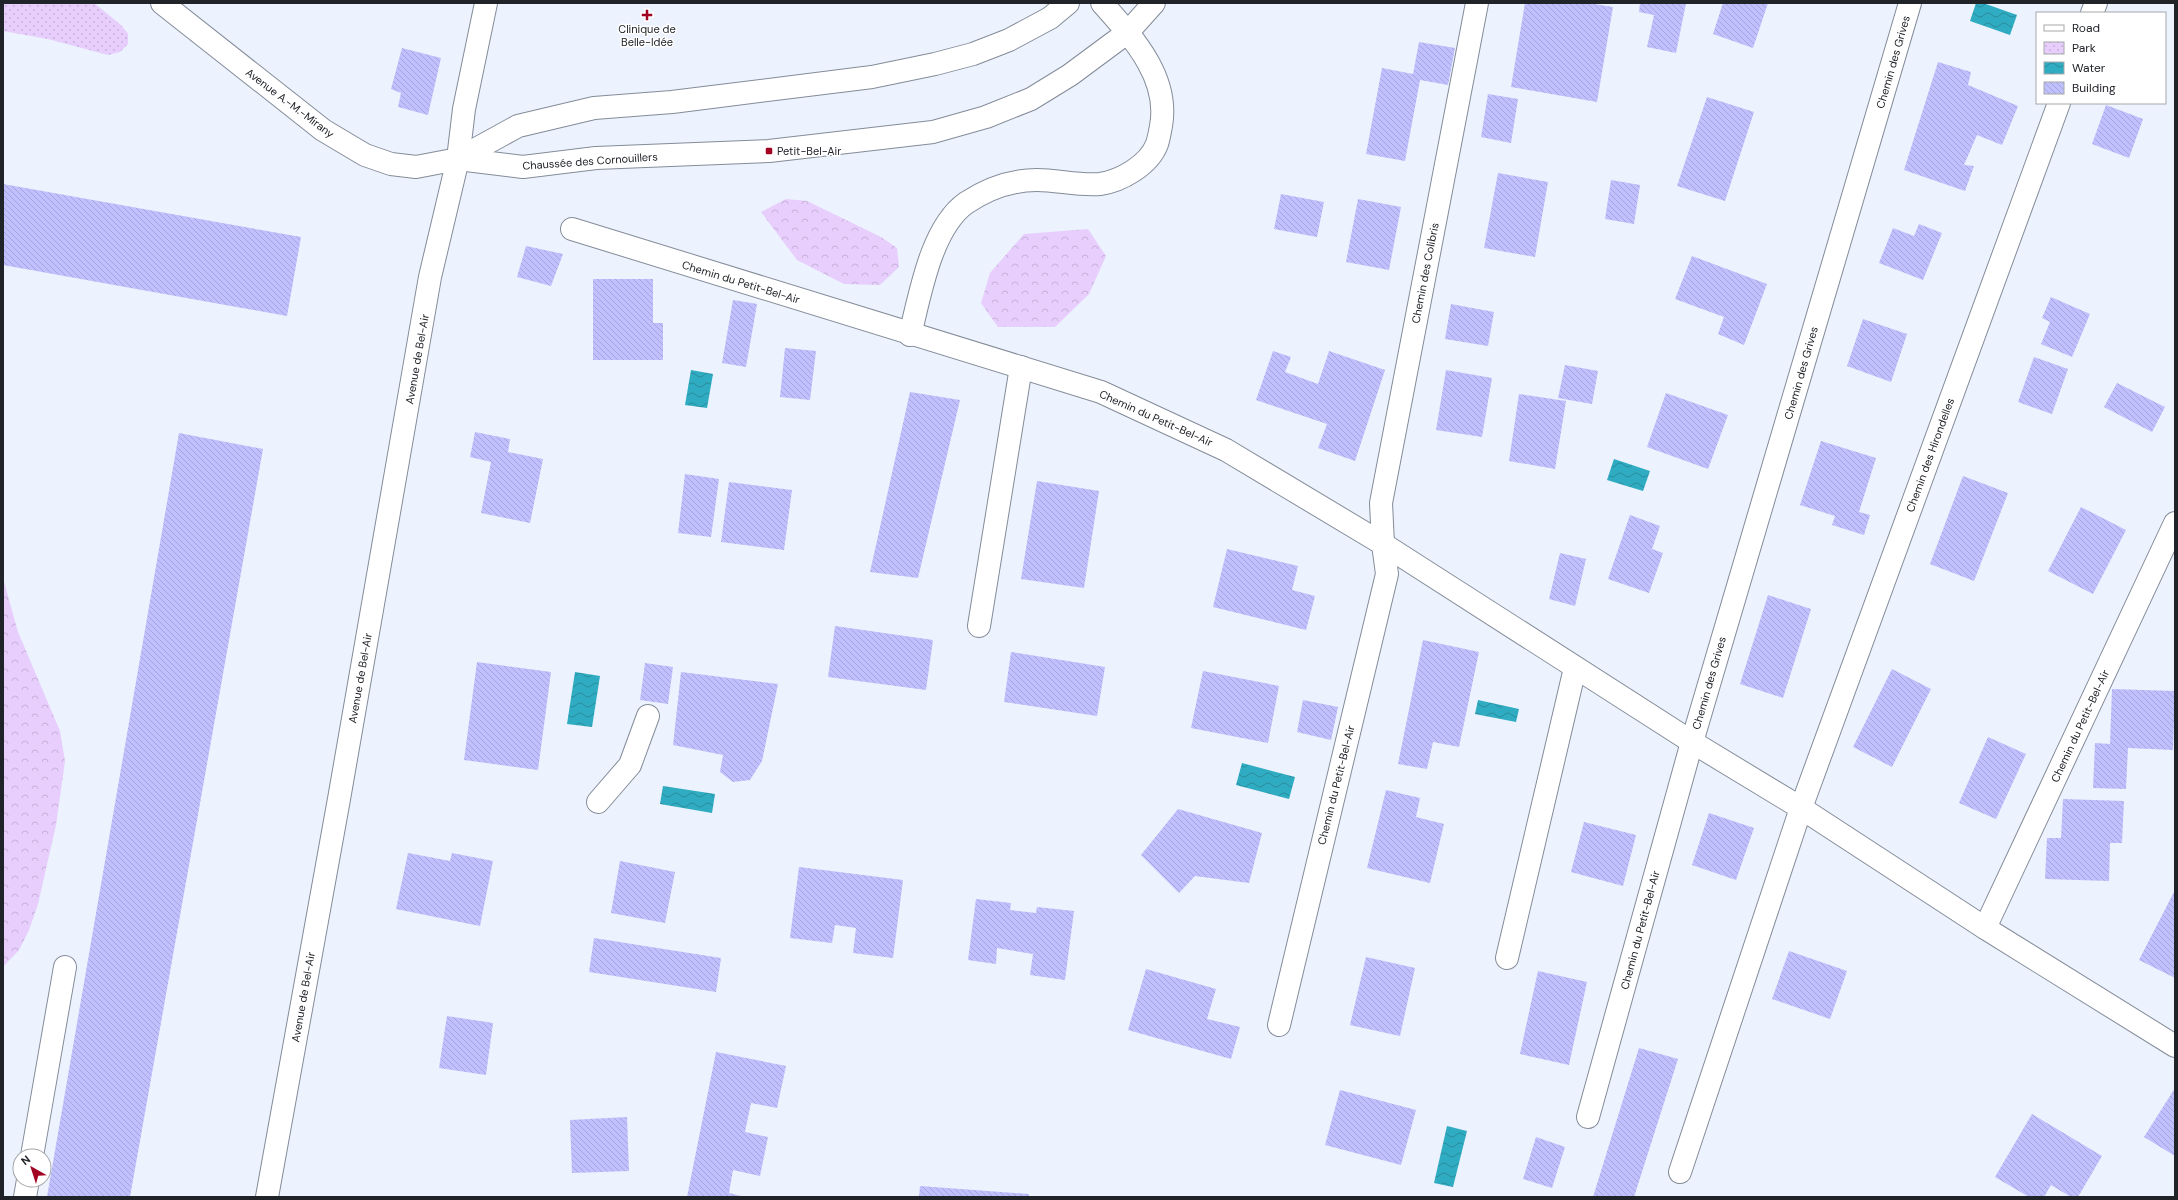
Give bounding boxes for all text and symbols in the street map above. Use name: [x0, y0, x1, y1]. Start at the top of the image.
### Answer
marker: Clinique de Belle-Idée: [641, 9, 653, 21]
legend: [2036, 12, 2166, 104]
street label: Chemin des Grives: [1873, 14, 1913, 110]
text: Road: [2072, 20, 2100, 36]
place label: Clinique de Belle-Idée: [618, 22, 676, 49]
text: Park: [2072, 40, 2096, 56]
text: Water: [2072, 60, 2106, 76]
street label: Avenue A.-M.-Mirany: [243, 65, 337, 141]
text: Building: [2072, 80, 2116, 96]
place label: Petit-Bel-Air: [777, 144, 841, 158]
marker: Petit-Bel-Air: [764, 146, 774, 156]
street label: Chaussée des Cornouillers: [522, 149, 658, 173]
street label: Chemin des Colibris: [1408, 221, 1442, 325]
street label: Chemin du Petit-Bel-Air: [680, 257, 802, 307]
street label: Avenue de Bel-Air: [402, 313, 432, 405]
street label: Chemin des Grives: [1781, 325, 1821, 421]
street label: Chemin du Petit-Bel-Air: [1097, 387, 1215, 449]
street label: Chemin des Hirondelles: [1903, 396, 1957, 514]
street label: Avenue de Bel-Air: [345, 632, 375, 724]
street label: Chemin des Grives: [1689, 635, 1729, 731]
street label: Chemin du Petit-Bel-Air: [2048, 667, 2112, 785]
street label: Chemin du Petit-Bel-Air: [1314, 724, 1358, 846]
street label: Chemin du Petit-Bel-Air: [1617, 869, 1663, 991]
street label: Avenue de Bel-Air: [288, 951, 318, 1043]
north arrow: [12, 1148, 52, 1188]
text: N: [18, 1152, 33, 1168]

